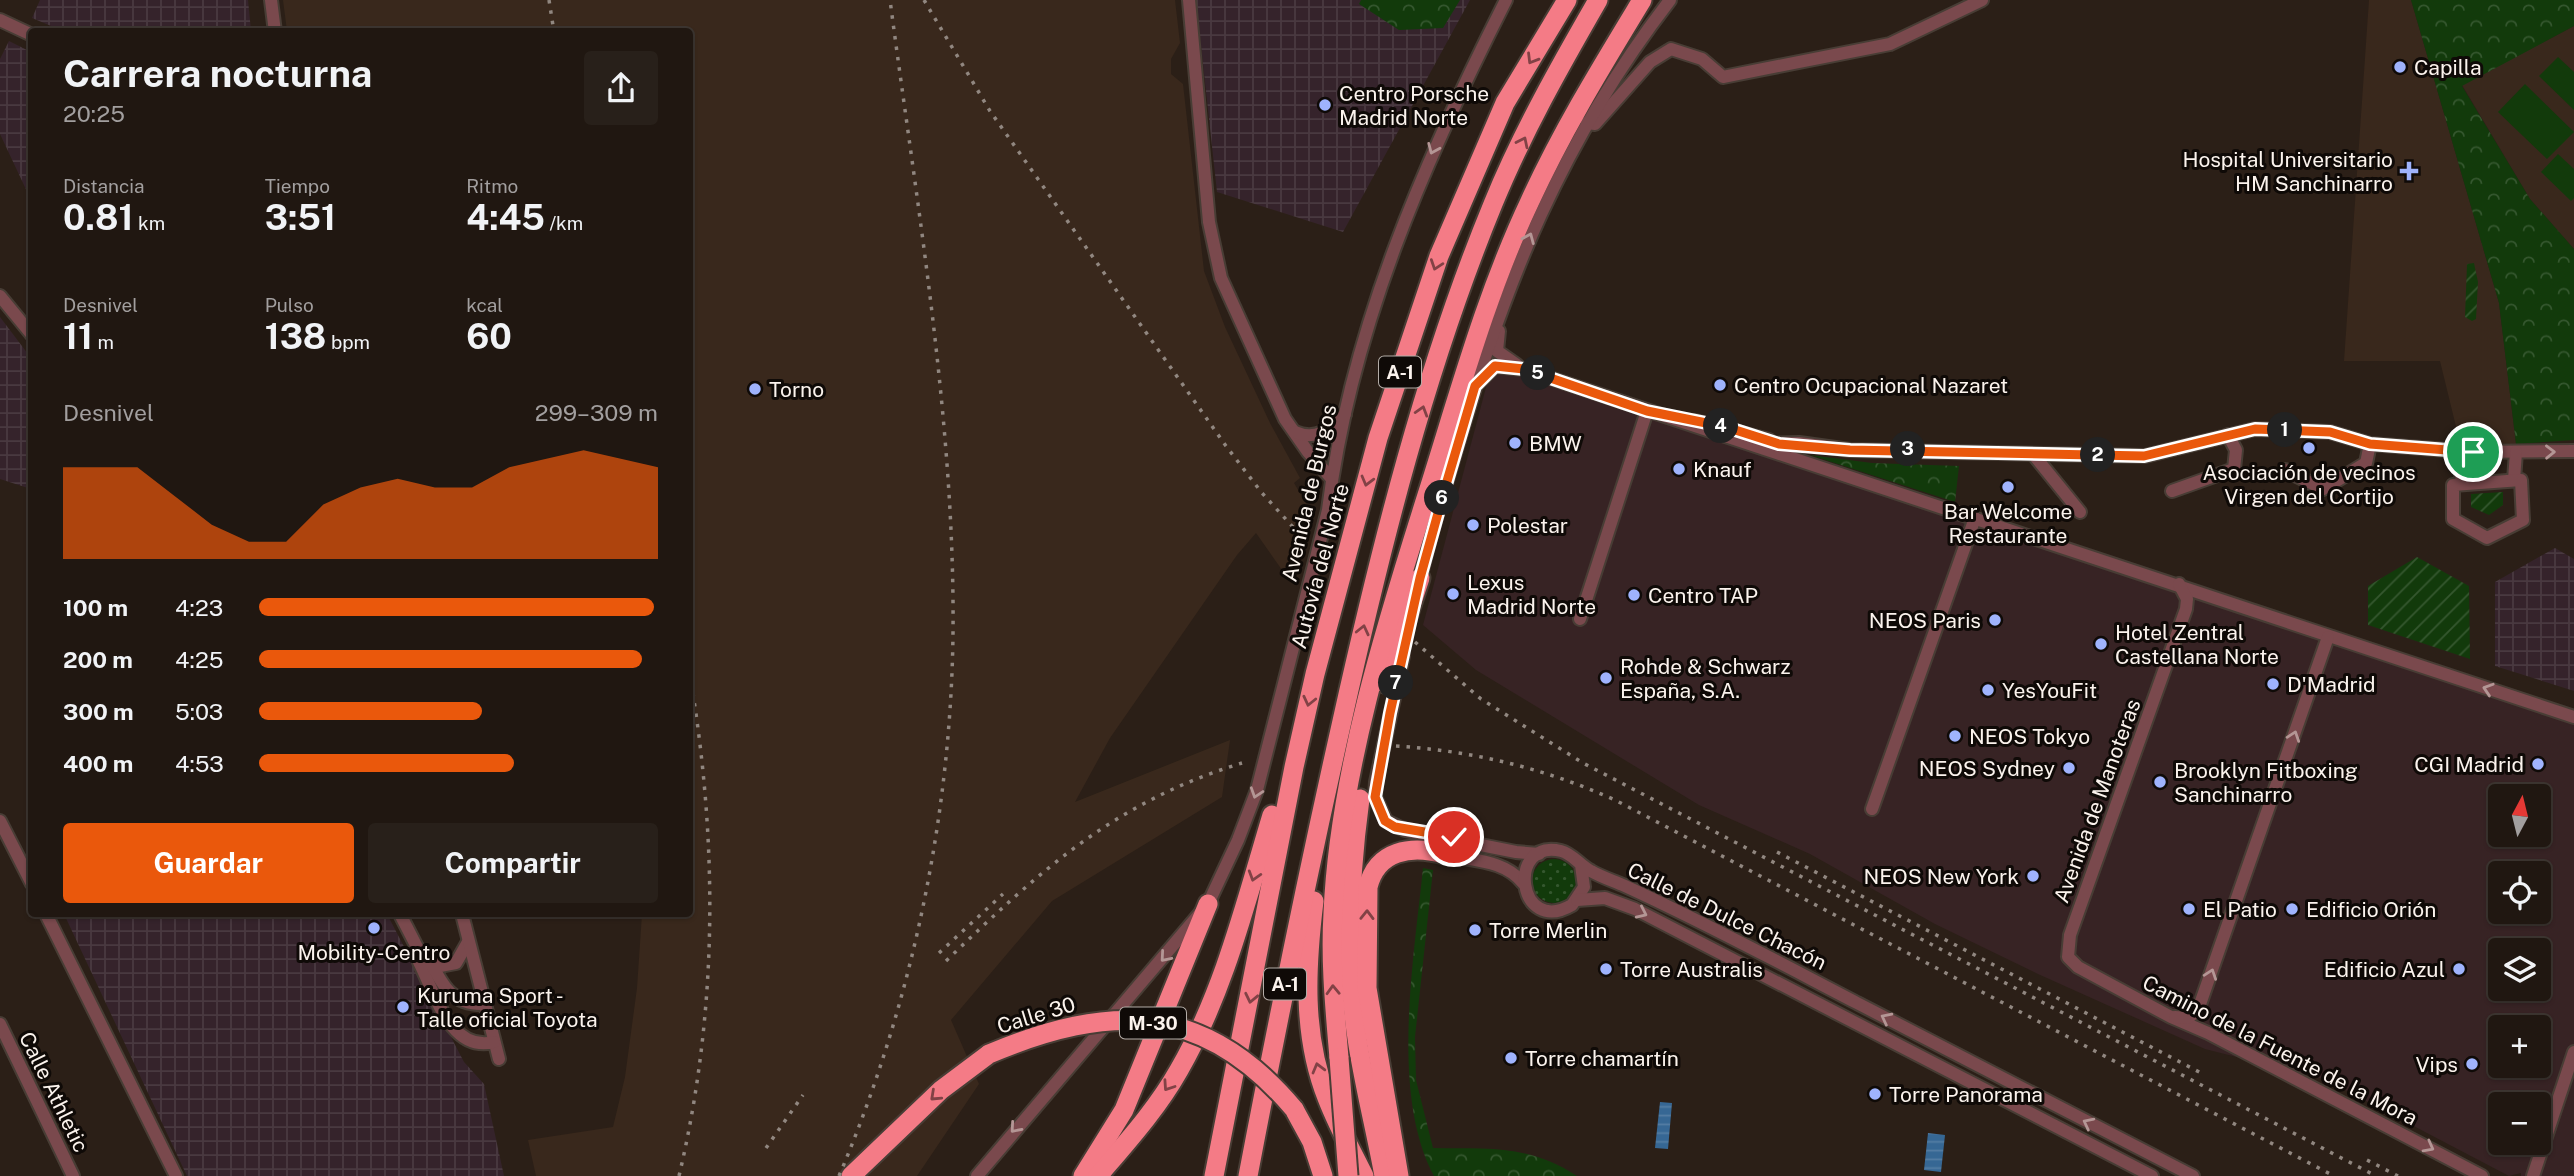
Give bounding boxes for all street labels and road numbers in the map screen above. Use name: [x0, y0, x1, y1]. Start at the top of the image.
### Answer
road number: A-1: [1379, 356, 1421, 388]
street label: Avenida de Burgos: [1276, 402, 1342, 584]
street label: Autovía del Norte: [1286, 481, 1354, 651]
street label: Avenida de Manoteras: [2048, 696, 2146, 906]
street label: Calle de Dulce Chacón: [1623, 857, 1831, 975]
road number: A-1: [1264, 968, 1306, 1000]
street label: Camino de la Fuente de la Mora: [2138, 970, 2422, 1130]
street label: Calle 30: [994, 991, 1078, 1039]
road number: M-30: [1120, 1007, 1186, 1038]
street label: Calle Athletic: [14, 1028, 94, 1156]

